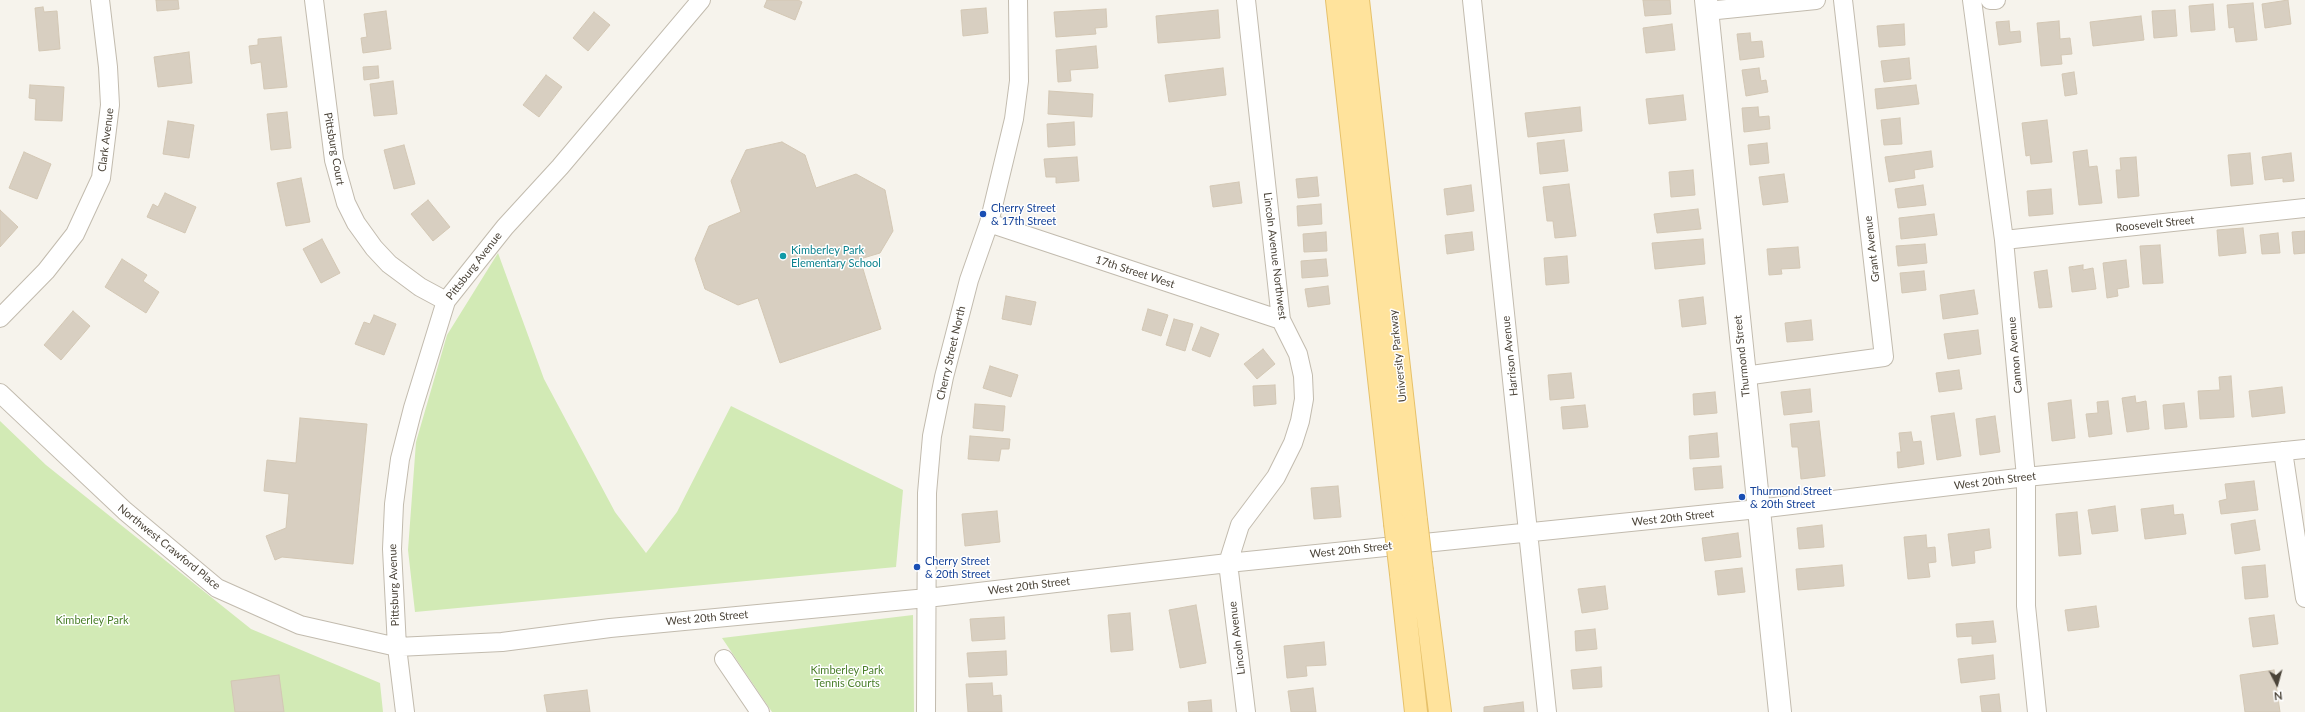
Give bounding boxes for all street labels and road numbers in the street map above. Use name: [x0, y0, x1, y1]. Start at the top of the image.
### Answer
street label: Clark Avenue: [96, 107, 116, 173]
street label: Pittsburg Court: [321, 112, 347, 186]
street label: Lincoln Avenue Northwest: [1261, 192, 1289, 320]
street label: Roosevelt Street: [2115, 213, 2195, 235]
street label: Grant Avenue: [1861, 215, 1883, 283]
street label: Pittsburg Avenue: [443, 229, 505, 303]
street label: 17th Street West: [1094, 253, 1176, 291]
street label: Cherry Street North: [934, 305, 968, 401]
street label: University Parkway: [1387, 309, 1409, 403]
street label: Harrison Avenue: [1499, 315, 1521, 397]
street label: Thurmond Street: [1731, 315, 1753, 397]
street label: Cannon Avenue: [2005, 316, 2025, 394]
street label: West 20th Street: [1953, 469, 2037, 493]
street label: Northwest Crawford Place: [115, 502, 223, 592]
street label: West 20th Street: [1631, 507, 1715, 529]
street label: West 20th Street: [1309, 539, 1393, 561]
street label: Pittsburg Avenue: [386, 543, 402, 627]
street label: West 20th Street: [987, 574, 1071, 598]
street label: Lincoln Avenue: [1226, 601, 1248, 675]
street label: West 20th Street: [665, 608, 749, 628]

